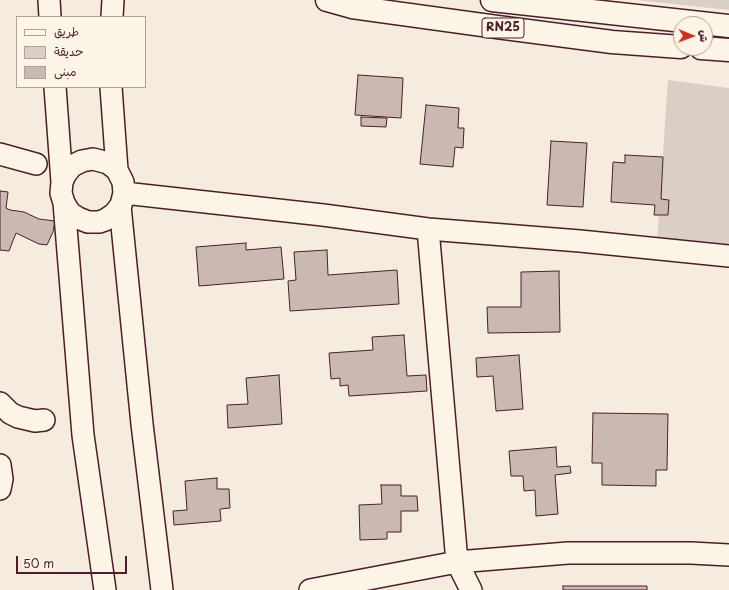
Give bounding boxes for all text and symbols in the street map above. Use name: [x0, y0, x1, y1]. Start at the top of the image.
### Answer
legend: [16, 16, 146, 88]
north arrow: [673, 16, 713, 56]
road number: RN25: [482, 18, 524, 38]
text: طريق: [54, 22, 79, 40]
text: ش: [696, 30, 713, 42]
text: حديقة: [54, 42, 83, 60]
text: مبنى: [54, 62, 77, 80]
scale bar: [18, 548, 129, 574]
text: 50 m: [23, 554, 54, 572]

